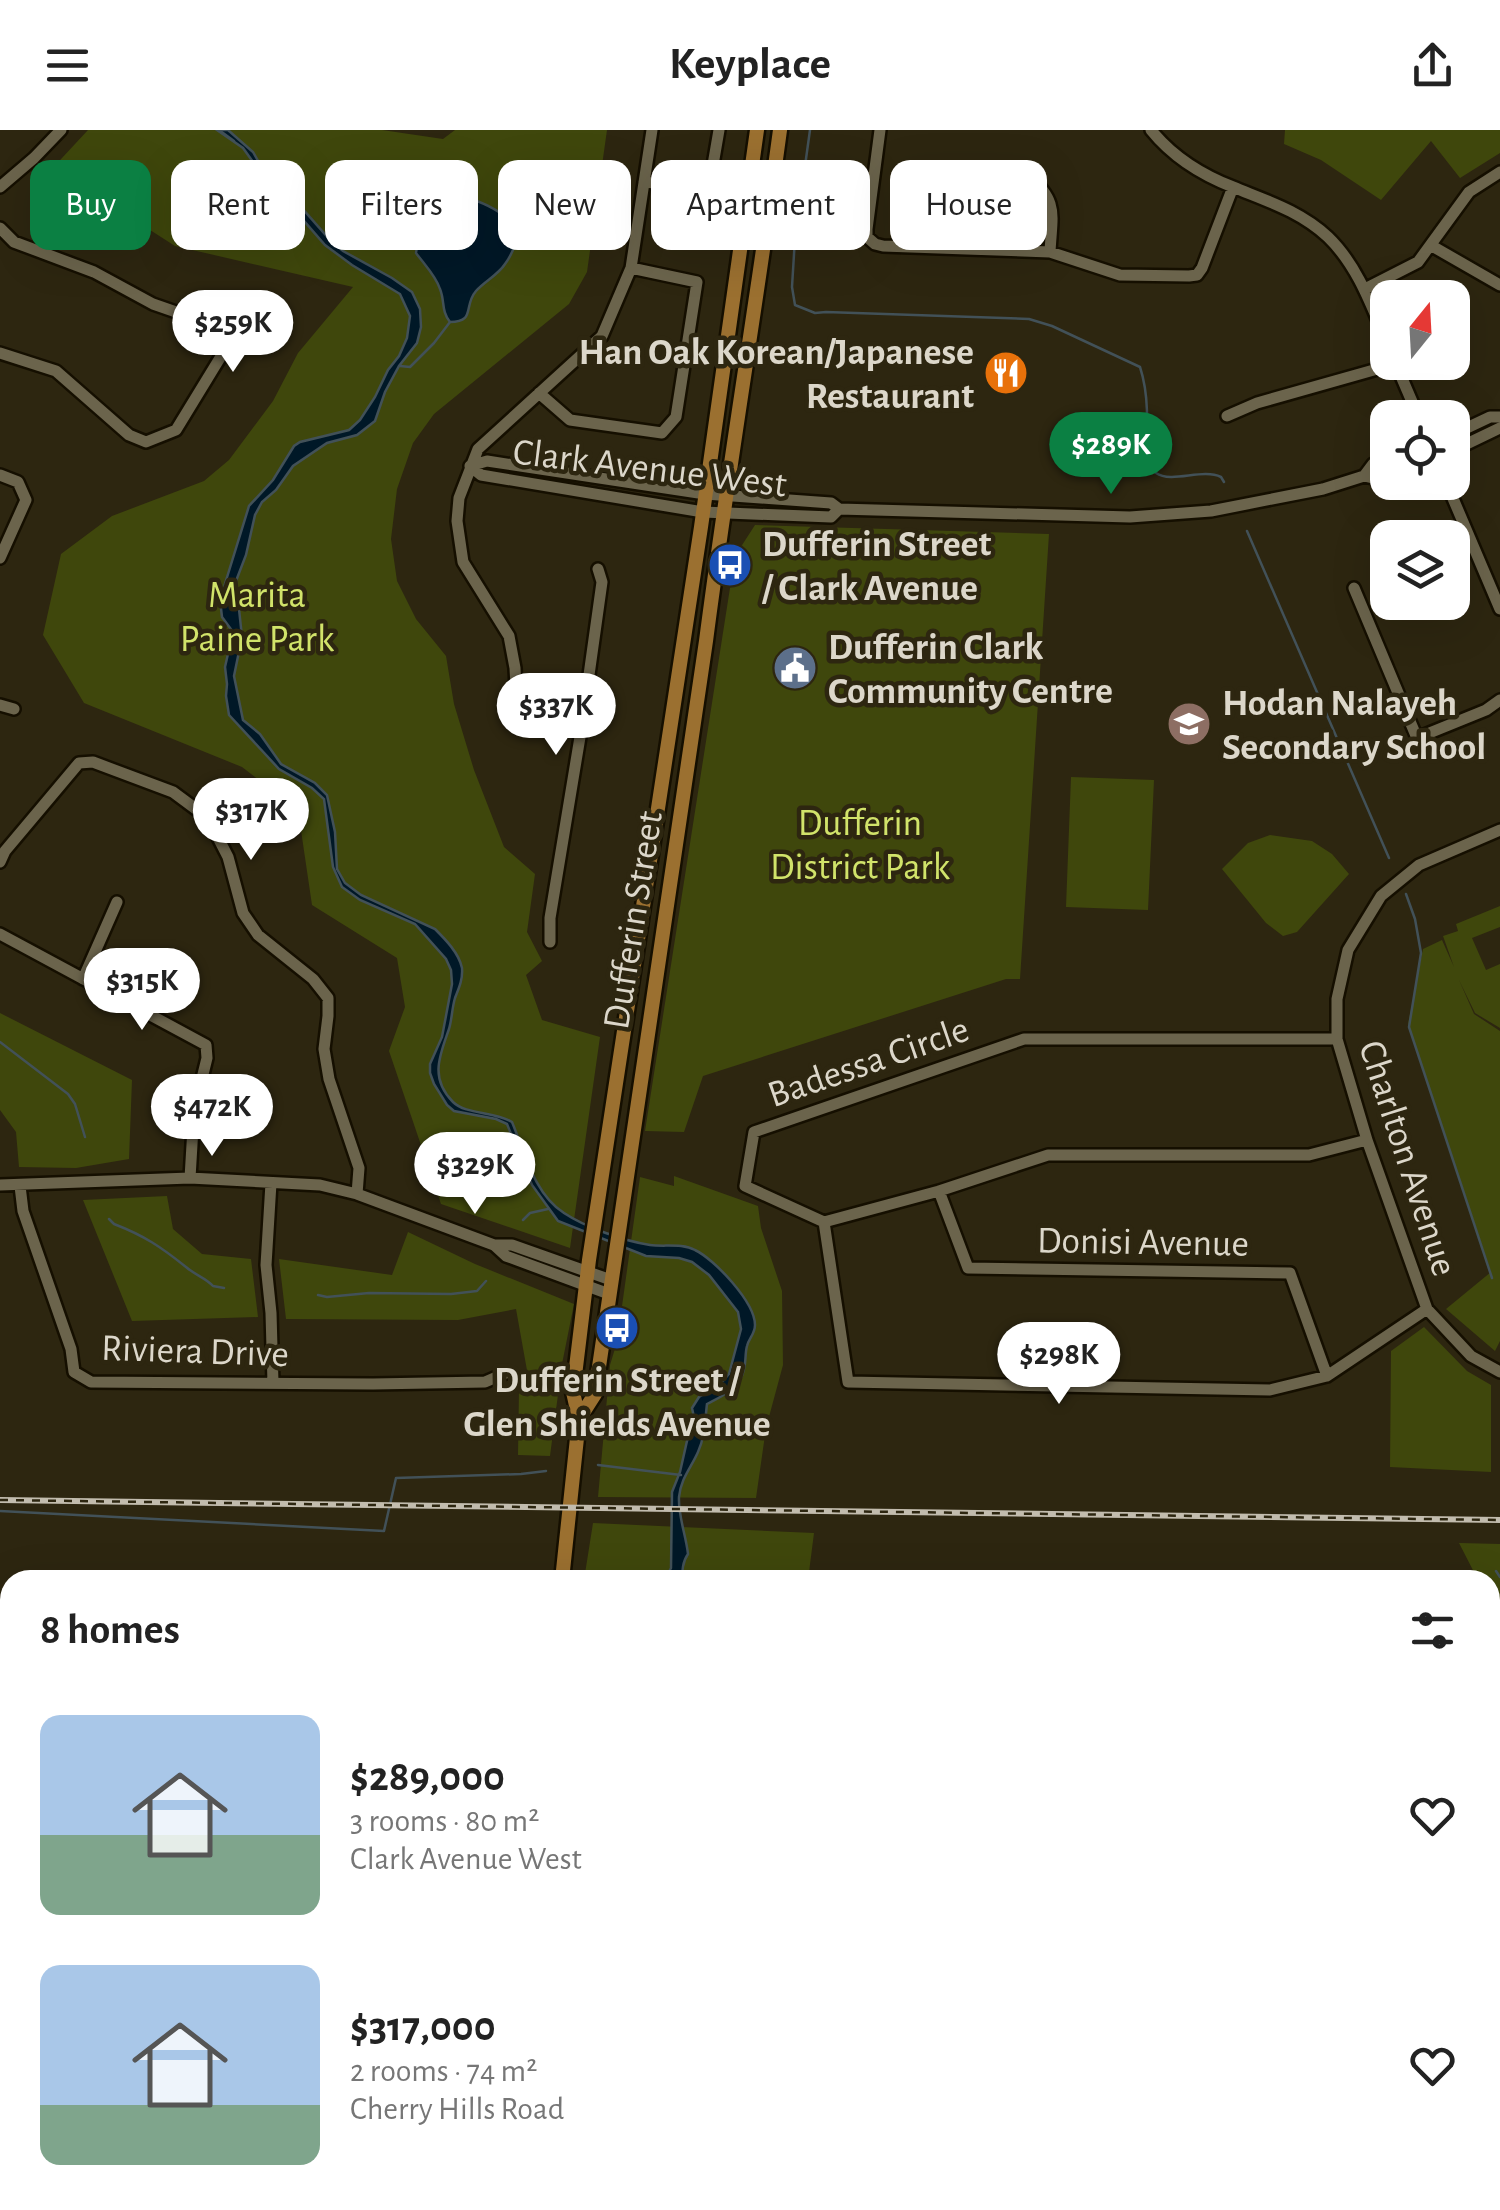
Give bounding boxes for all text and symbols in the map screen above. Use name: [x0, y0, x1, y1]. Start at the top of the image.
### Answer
icon: menu: [40, 38, 95, 93]
icon: share: [1405, 38, 1460, 93]
text: Keyplace: [669, 42, 831, 87]
chip: Buy: [30, 160, 151, 250]
chip: Rent: [171, 160, 305, 250]
chip: Filters: [325, 160, 478, 250]
chip: New: [498, 160, 631, 250]
chip: Apartment: [651, 160, 870, 250]
chip: House: [890, 160, 1047, 250]
north arrow: [1370, 280, 1470, 380]
map controls: [1370, 280, 1470, 620]
pin: $259K: [163, 290, 303, 375]
text: $259K: [194, 306, 272, 338]
place label: Han Oak Korean/Japanese Restaurant: [578, 334, 974, 416]
restaurant icon: Han Oak Korean/Japanese Restaurant: [983, 350, 1029, 396]
button: locate: [1370, 400, 1470, 500]
pin: $289K: [1041, 412, 1181, 497]
text: $289K: [1071, 428, 1151, 460]
street label: Clark Avenue West: [511, 433, 789, 505]
button: layers: [1370, 520, 1470, 620]
place label: Dufferin Street / Clark Avenue: [761, 526, 992, 608]
bus stop icon: Dufferin Street / Clark Avenue: [707, 542, 753, 588]
park label: Marita Paine Park: [180, 577, 335, 659]
place label: Dufferin Clark Community Centre: [828, 629, 1113, 711]
public building icon: Dufferin Clark Community Centre: [772, 645, 818, 691]
pin: $337K: [486, 673, 626, 758]
place label: Hodan Nalayeh Secondary School: [1222, 685, 1486, 767]
text: $337K: [519, 689, 593, 721]
school or university icon: Hodan Nalayeh Secondary School: [1166, 701, 1212, 747]
pin: $317K: [181, 778, 321, 863]
text: $317K: [215, 794, 287, 826]
park label: Dufferin District Park: [770, 805, 951, 887]
street label: Dufferin Street: [598, 809, 670, 1032]
pin: $315K: [72, 948, 212, 1033]
text: $315K: [106, 964, 178, 996]
street label: Badessa Circle: [763, 1011, 974, 1115]
street label: Charlton Avenue: [1351, 1036, 1463, 1281]
pin: $472K: [142, 1074, 282, 1159]
text: $472K: [173, 1090, 251, 1122]
pin: $329K: [405, 1132, 545, 1217]
text: $329K: [436, 1148, 514, 1180]
street label: Donisi Avenue: [1037, 1222, 1249, 1264]
bus stop icon: Dufferin Street / Glen Shields Avenue: [594, 1305, 640, 1351]
pin: $298K: [989, 1322, 1129, 1407]
street label: Riviera Drive: [100, 1330, 289, 1374]
text: $298K: [1019, 1338, 1099, 1370]
place label: Dufferin Street / Glen Shields Avenue: [463, 1362, 771, 1444]
icon: filters: [1405, 1603, 1460, 1658]
text: 8 homes: [40, 1609, 180, 1651]
icon: home: [120, 1755, 240, 1875]
text: $289,000: [350, 1756, 505, 1798]
icon: heart: [1405, 1788, 1460, 1843]
text: 3 rooms · 80 m²: [350, 1805, 539, 1837]
text: Clark Avenue West: [350, 1843, 582, 1875]
icon: home: [120, 2005, 240, 2125]
text: $317,000: [350, 2006, 496, 2048]
icon: heart: [1405, 2038, 1460, 2093]
text: 2 rooms · 74 m²: [350, 2055, 537, 2087]
text: Cherry Hills Road: [350, 2093, 564, 2125]

